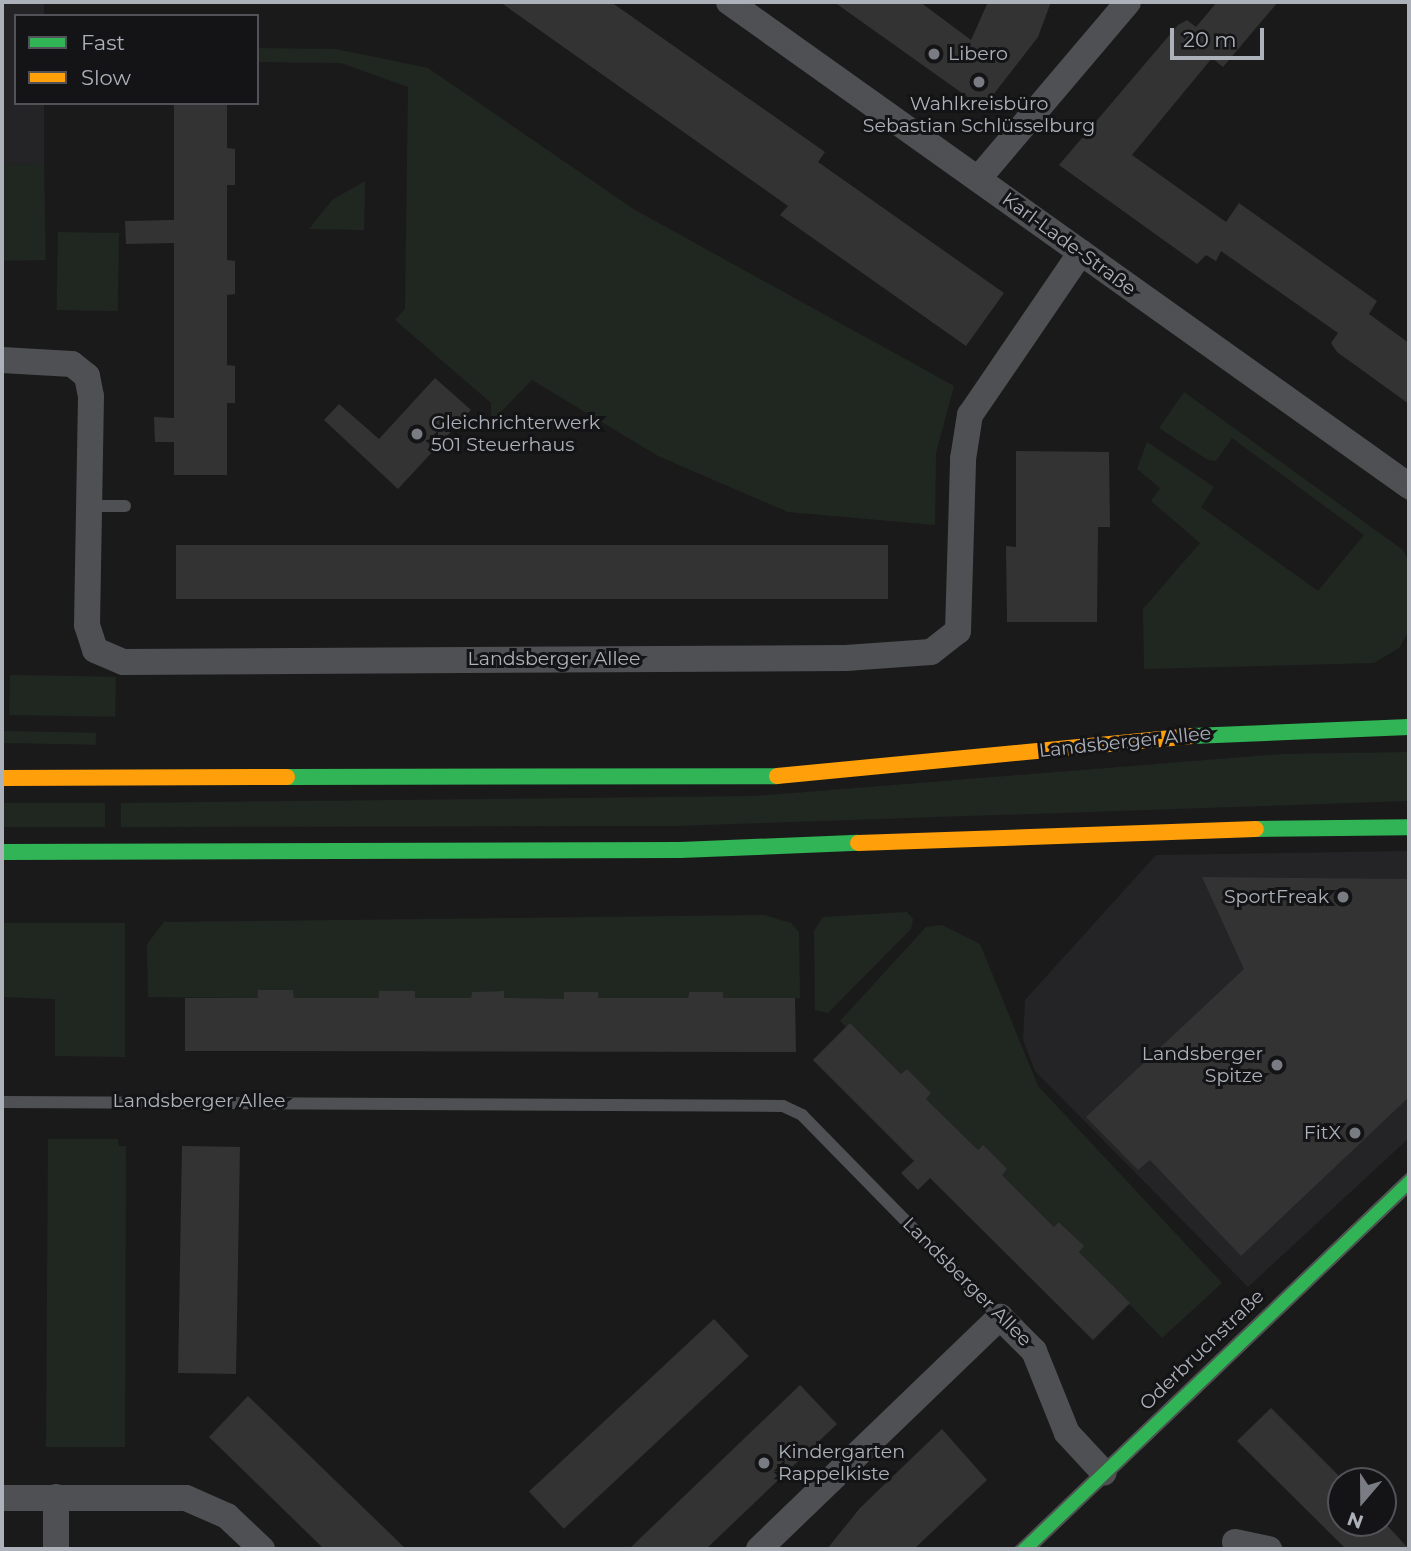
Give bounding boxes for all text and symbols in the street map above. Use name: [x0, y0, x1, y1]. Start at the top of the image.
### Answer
legend: [14, 14, 259, 105]
scale bar: [1173, 14, 1268, 58]
text: 20 m: [1183, 27, 1237, 52]
text: Fast: [81, 30, 125, 55]
place label: Libero: [948, 43, 1008, 65]
marker: Libero: [926, 46, 942, 62]
text: Slow: [81, 65, 131, 90]
marker: Wahlkreisbüro Sebastian Schlüsselburg: [971, 74, 987, 90]
place label: Wahlkreisbüro Sebastian Schlüsselburg: [863, 93, 1095, 137]
street label: Karl-Lade-Straße: [998, 188, 1140, 300]
place label: Gleichrichterwerk 501 Steuerhaus: [431, 412, 600, 456]
marker: Gleichrichterwerk 501 Steuerhaus: [409, 426, 425, 442]
street label: Landsberger Allee: [467, 648, 641, 670]
street label: Landsberger Allee: [1038, 722, 1212, 762]
place label: SportFreak: [1224, 886, 1329, 908]
marker: SportFreak: [1335, 889, 1351, 905]
place label: Landsberger Spitze: [1142, 1043, 1263, 1087]
marker: Landsberger Spitze: [1269, 1057, 1285, 1073]
street label: Landsberger Allee: [112, 1090, 286, 1112]
place label: FitX: [1304, 1122, 1341, 1144]
marker: FitX: [1347, 1125, 1363, 1141]
street label: Landsberger Allee: [898, 1213, 1036, 1351]
street label: Oderbruchstraße: [1135, 1285, 1269, 1415]
place label: Kindergarten Rappelkiste: [778, 1441, 905, 1485]
marker: Kindergarten Rappelkiste: [756, 1455, 772, 1471]
north arrow: [1327, 1467, 1397, 1537]
text: N: [1344, 1507, 1366, 1534]

